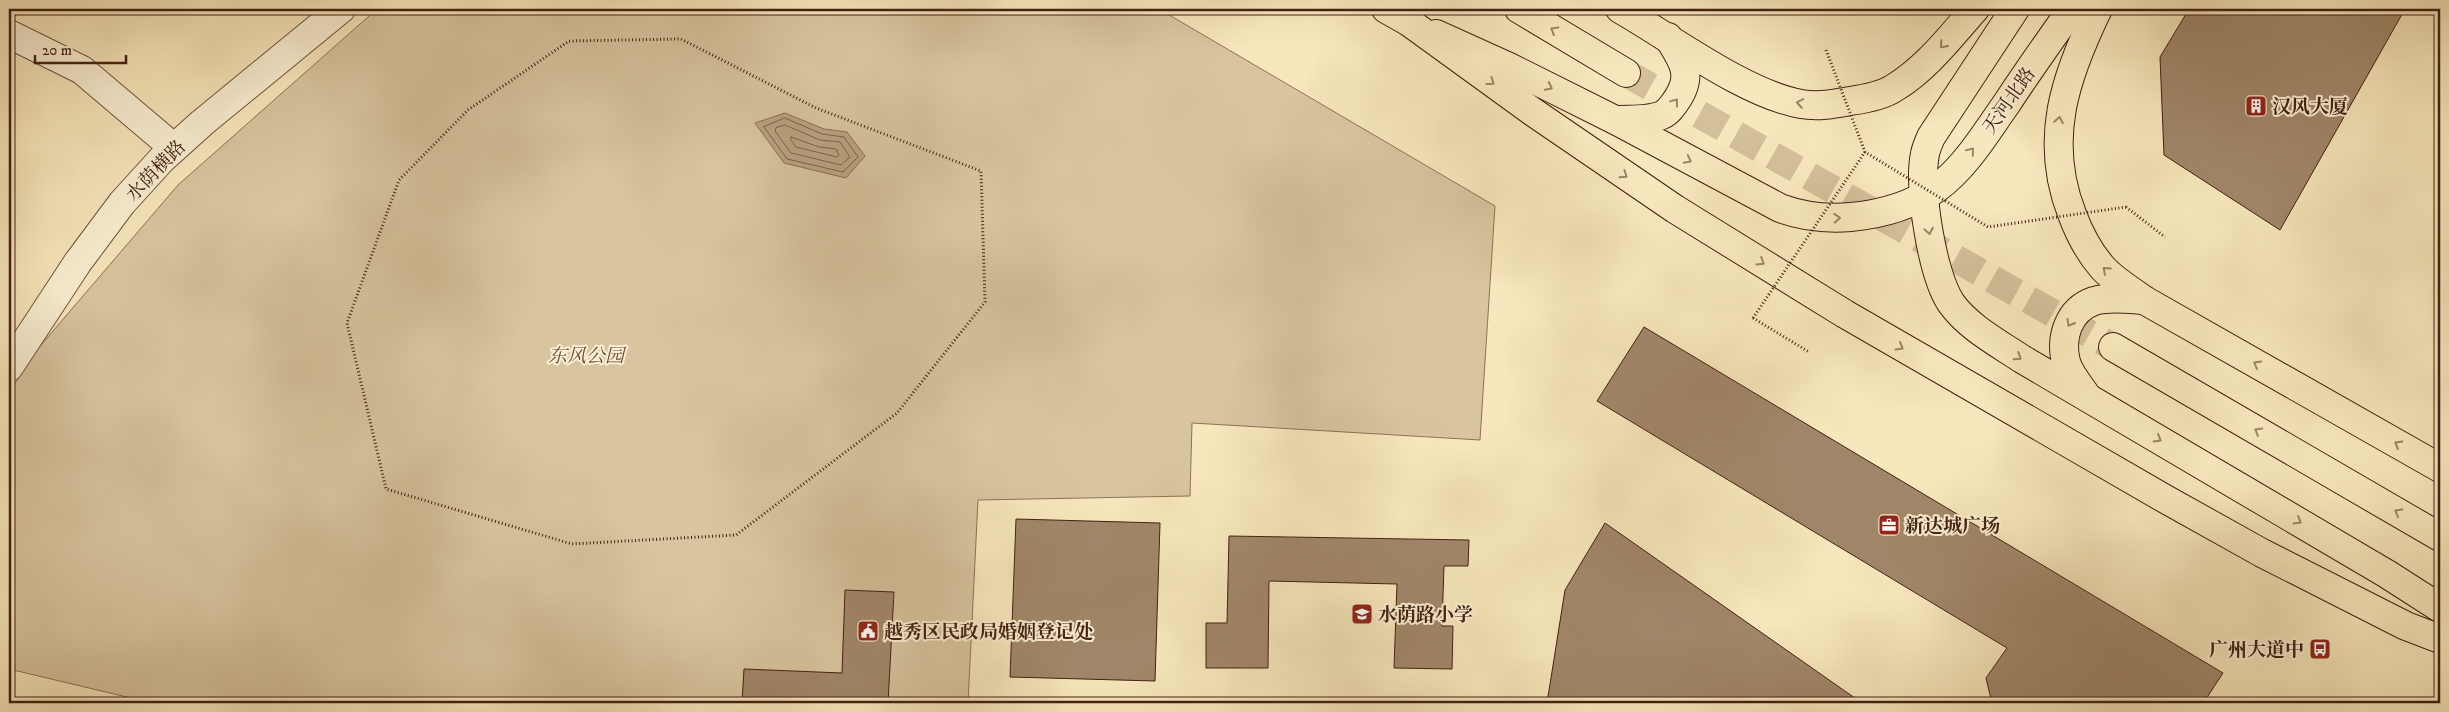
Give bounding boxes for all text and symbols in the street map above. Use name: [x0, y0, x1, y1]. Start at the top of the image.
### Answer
one-way arrow: [1550, 26, 1559, 36]
scale bar: [35, 32, 126, 64]
one-way arrow: [1940, 40, 1949, 49]
text: 20 m: [42, 41, 72, 60]
street label: 天河北路: [1978, 63, 2040, 139]
one-way arrow: [1485, 76, 1495, 85]
one-way arrow: [1544, 81, 1553, 91]
building icon: 汉风大厦: [2244, 94, 2268, 118]
place label: 汉风大厦: [2272, 96, 2348, 119]
one-way arrow: [1669, 98, 1678, 108]
one-way arrow: [1795, 99, 1804, 109]
one-way arrow: [2054, 116, 2064, 124]
street label: 水荫横路: [121, 136, 191, 206]
one-way arrow: [1966, 148, 1975, 157]
one-way arrow: [1683, 154, 1692, 164]
one-way arrow: [1618, 169, 1628, 178]
one-way arrow: [1834, 212, 1842, 223]
one-way arrow: [1923, 226, 1933, 235]
one-way arrow: [1756, 256, 1765, 266]
one-way arrow: [2103, 267, 2112, 276]
one-way arrow: [2067, 317, 2077, 326]
one-way arrow: [1895, 340, 1904, 350]
park label: 东风公园: [548, 345, 627, 368]
one-way arrow: [2013, 350, 2022, 360]
one-way arrow: [2253, 360, 2262, 370]
one-way arrow: [2254, 427, 2263, 437]
one-way arrow: [2153, 433, 2162, 443]
one-way arrow: [2394, 441, 2403, 451]
one-way arrow: [2395, 509, 2404, 519]
office icon: 新达城广场: [1877, 513, 1901, 537]
place label: 新达城广场: [1905, 515, 2000, 538]
one-way arrow: [2293, 515, 2302, 525]
school or university icon: 水荫路小学: [1350, 602, 1374, 626]
place label: 水荫路小学: [1378, 604, 1473, 627]
public building icon: 越秀区民政局婚姻登记处: [856, 619, 880, 643]
place label: 越秀区民政局婚姻登记处: [884, 621, 1093, 644]
bus stop icon: 广州大道中: [2308, 637, 2332, 661]
place label: 广州大道中: [2209, 639, 2304, 662]

